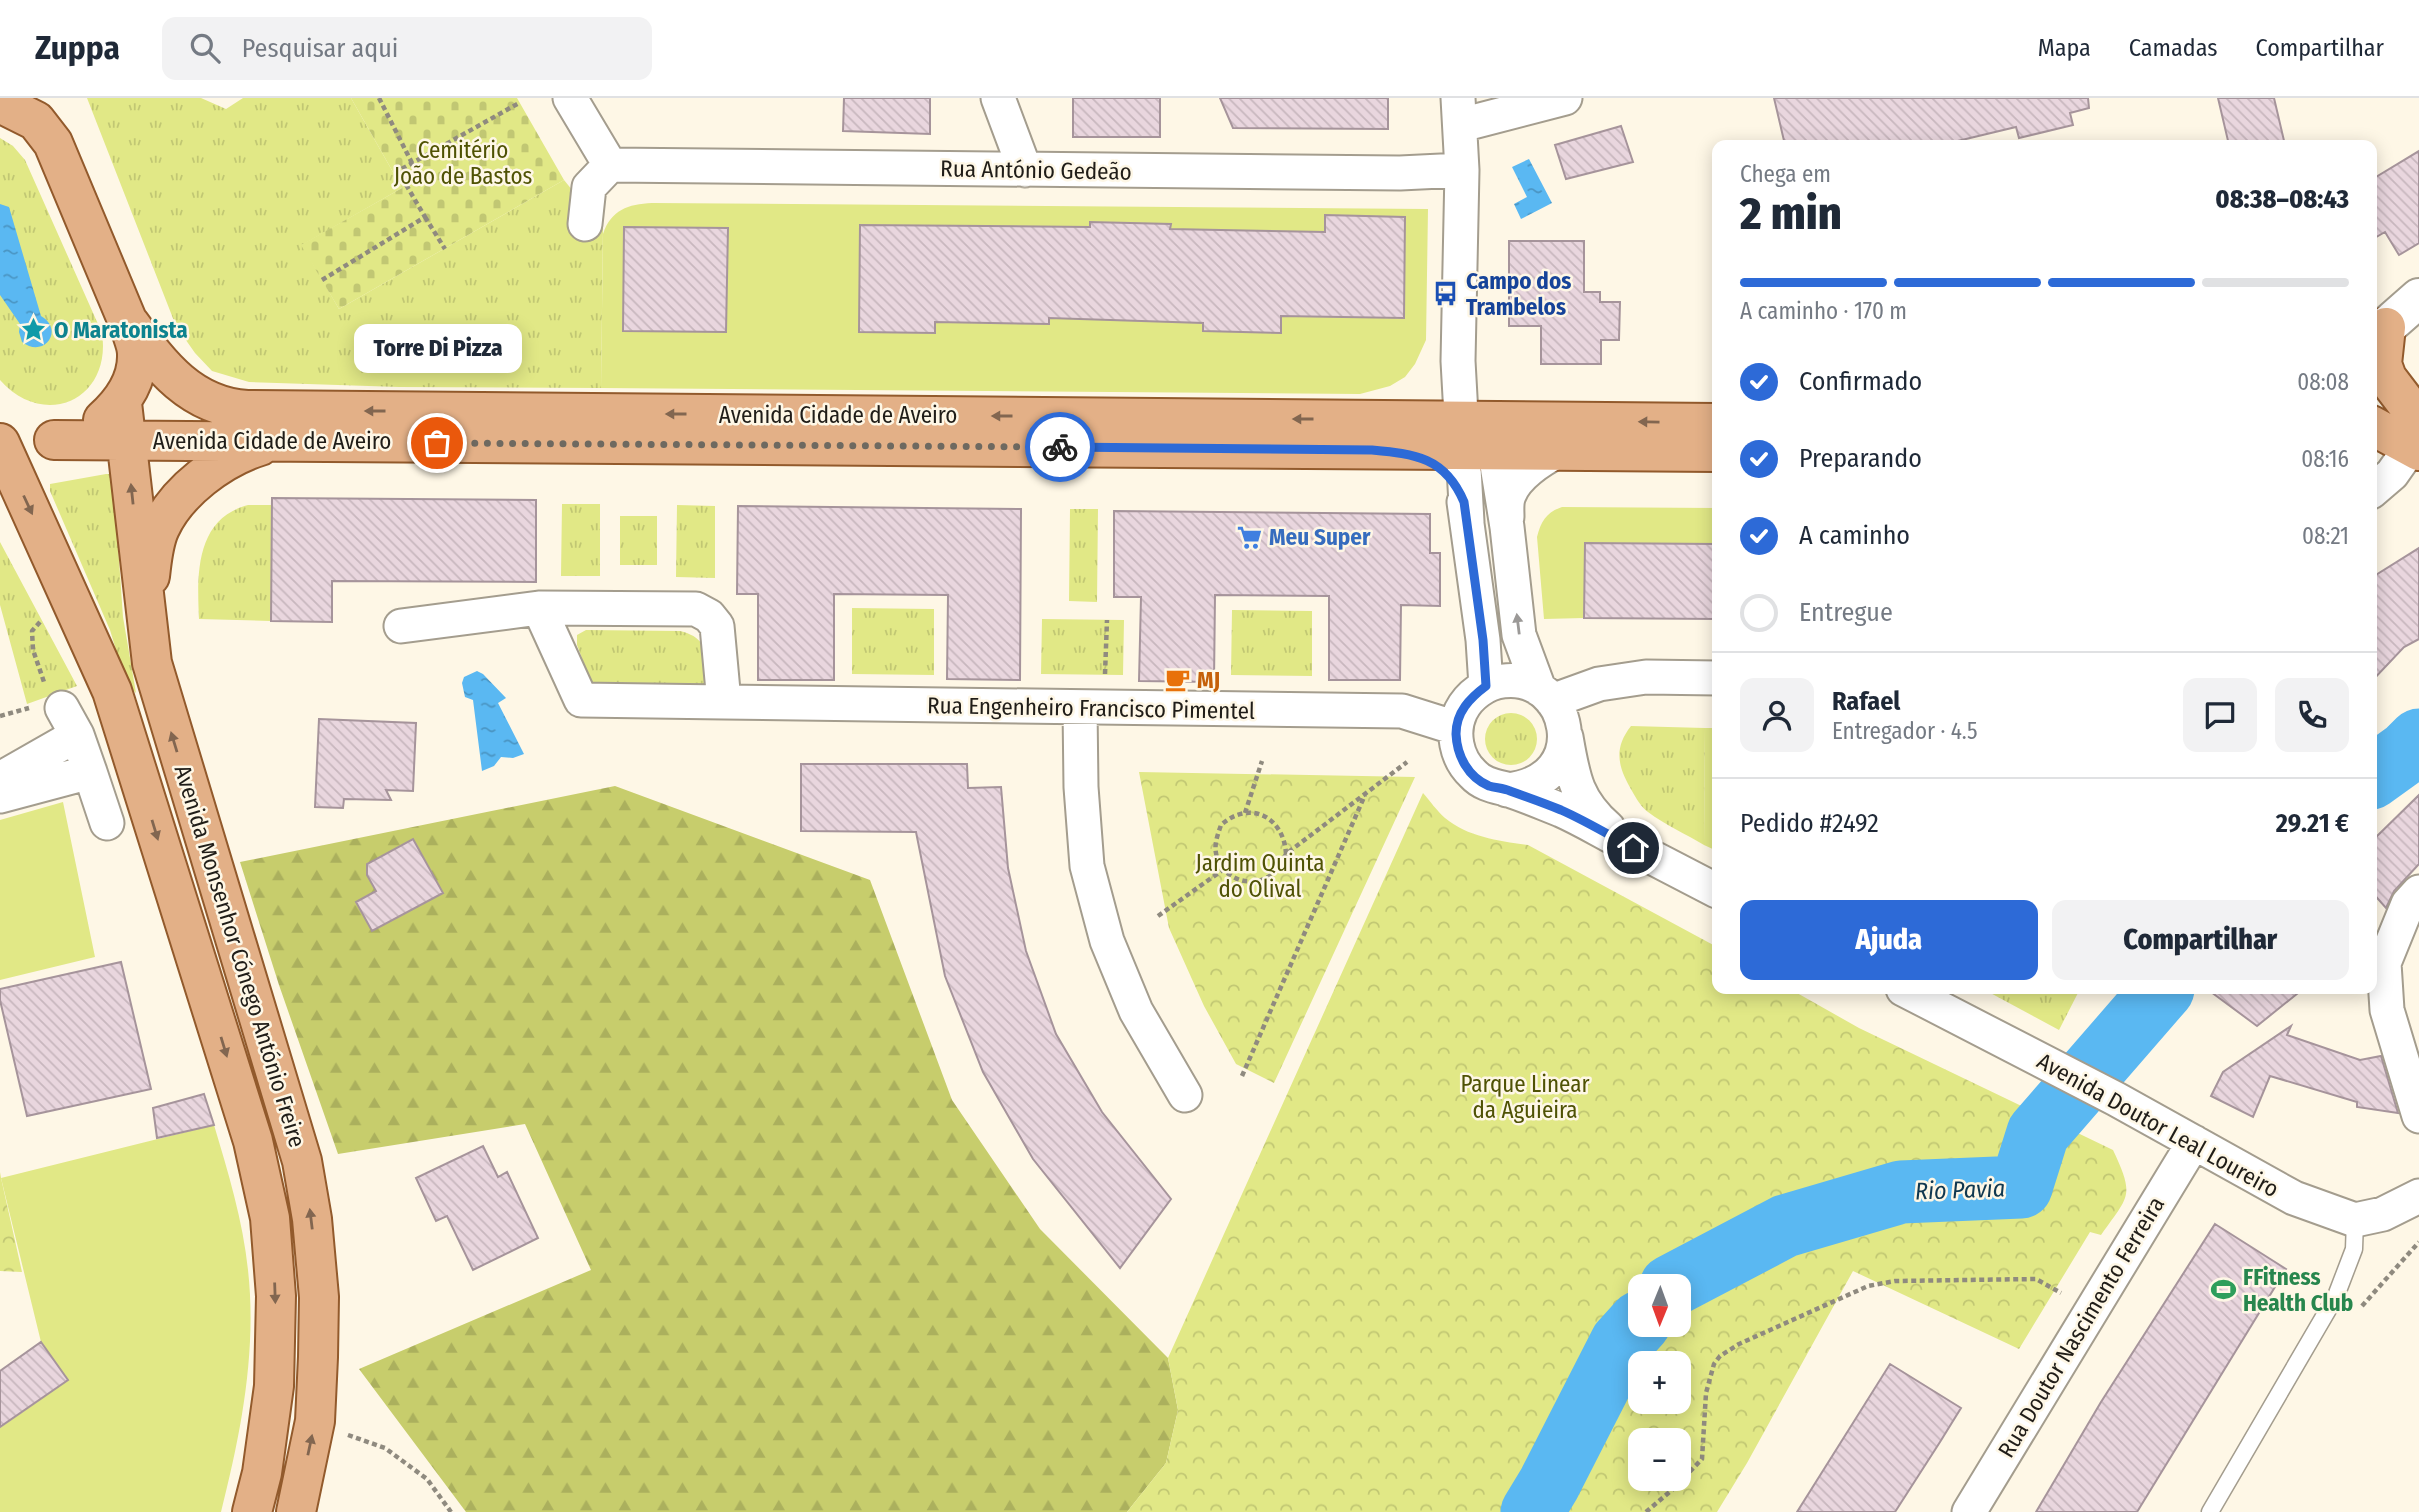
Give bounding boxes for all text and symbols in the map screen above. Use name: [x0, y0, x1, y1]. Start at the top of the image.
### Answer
search box: [162, 17, 652, 80]
text: Zuppa: [35, 28, 120, 68]
icon: search: [186, 29, 224, 67]
text: Pesquisar aqui: [242, 33, 398, 64]
text: Mapa: [2038, 34, 2091, 62]
text: Camadas: [2129, 34, 2218, 62]
text: Compartilhar: [2256, 34, 2384, 62]
park label: Cemitério João de Bastos: [394, 136, 532, 190]
street label: Rua António Gedeão: [940, 154, 1132, 186]
text: Chega em: [1740, 160, 1831, 188]
text: 08:38–08:43: [2215, 184, 2349, 215]
text: 2 min: [1740, 186, 1842, 241]
place label: Campo dos Trambelos: [1466, 267, 1571, 321]
bus stop icon: Campo dos Trambelos: [1432, 280, 1460, 308]
text: A caminho · 170 m: [1740, 297, 1907, 325]
place icon: O Maratonista: [20, 316, 48, 344]
place label: O Maratonista: [54, 316, 188, 344]
callout: Torre Di Pizza: [353, 324, 521, 373]
text: Torre Di Pizza: [373, 334, 503, 362]
icon: check: [1740, 363, 1778, 401]
text: Confirmado: [1799, 366, 1922, 397]
text: 08:08: [2297, 368, 2349, 396]
street label: Avenida Cidade de Aveiro: [719, 401, 957, 429]
one-way arrow: [364, 405, 386, 417]
one-way arrow: [665, 408, 687, 420]
one-way arrow: [990, 410, 1012, 422]
courier: [1025, 412, 1095, 482]
pin: [407, 413, 467, 473]
one-way arrow: [1291, 413, 1313, 425]
one-way arrow: [1637, 416, 1659, 428]
icon: bag: [418, 424, 456, 462]
street label: Avenida Cidade de Aveiro: [153, 427, 391, 455]
icon: bike: [1041, 428, 1079, 466]
icon: check: [1740, 440, 1778, 478]
text: Preparando: [1799, 443, 1922, 474]
text: 08:16: [2301, 445, 2349, 473]
one-way arrow: [126, 483, 137, 505]
one-way arrow: [23, 495, 34, 515]
icon: check: [1740, 517, 1778, 555]
text: A caminho: [1799, 520, 1910, 551]
text: 08:21: [2302, 522, 2349, 550]
supermarket icon: Meu Super: [1235, 523, 1263, 551]
place label: Meu Super: [1269, 523, 1371, 551]
text: Entregue: [1799, 597, 1893, 628]
one-way arrow: [1513, 613, 1524, 635]
cafe icon: MJ: [1163, 666, 1191, 694]
place label: MJ: [1197, 666, 1220, 694]
button: person: [1740, 678, 1814, 752]
button: chat: [2183, 678, 2257, 752]
button: phone: [2275, 678, 2349, 752]
text: Rafael: [1832, 686, 1900, 717]
street label: Rua Engenheiro Francisco Pimentel: [927, 691, 1255, 725]
text: Entregador · 4.5: [1832, 717, 1978, 745]
one-way arrow: [169, 731, 179, 752]
street label: Avenida Monsenhor Cónego António Freire: [168, 761, 312, 1151]
text: Pedido #2492: [1740, 808, 1879, 839]
text: 29.21 €: [2276, 808, 2349, 839]
pin: [1603, 818, 1663, 878]
one-way arrow: [151, 820, 161, 841]
icon: home: [1614, 829, 1652, 867]
park label: Jardim Quinta do Olival: [1195, 849, 1325, 903]
button: Ajuda: [1740, 900, 2038, 980]
button: Compartilhar: [2052, 900, 2349, 980]
one-way arrow: [219, 1037, 230, 1058]
street label: Avenida Doutor Leal Loureiro: [2032, 1047, 2284, 1203]
park label: Parque Linear da Aguieira: [1460, 1070, 1590, 1124]
water label: Rio Pavia: [1914, 1174, 2006, 1206]
street label: Rua Doutor Nascimento Ferreira: [1992, 1191, 2170, 1463]
one-way arrow: [306, 1208, 317, 1230]
place label: FFitness Health Club: [2243, 1263, 2353, 1317]
north arrow: [1628, 1274, 1690, 1337]
map controls: [1628, 1274, 1691, 1491]
sports icon: FFitness Health Club: [2209, 1276, 2237, 1304]
one-way arrow: [270, 1282, 281, 1304]
button: +: [1628, 1351, 1691, 1414]
button: −: [1628, 1428, 1691, 1491]
one-way arrow: [304, 1434, 315, 1456]

